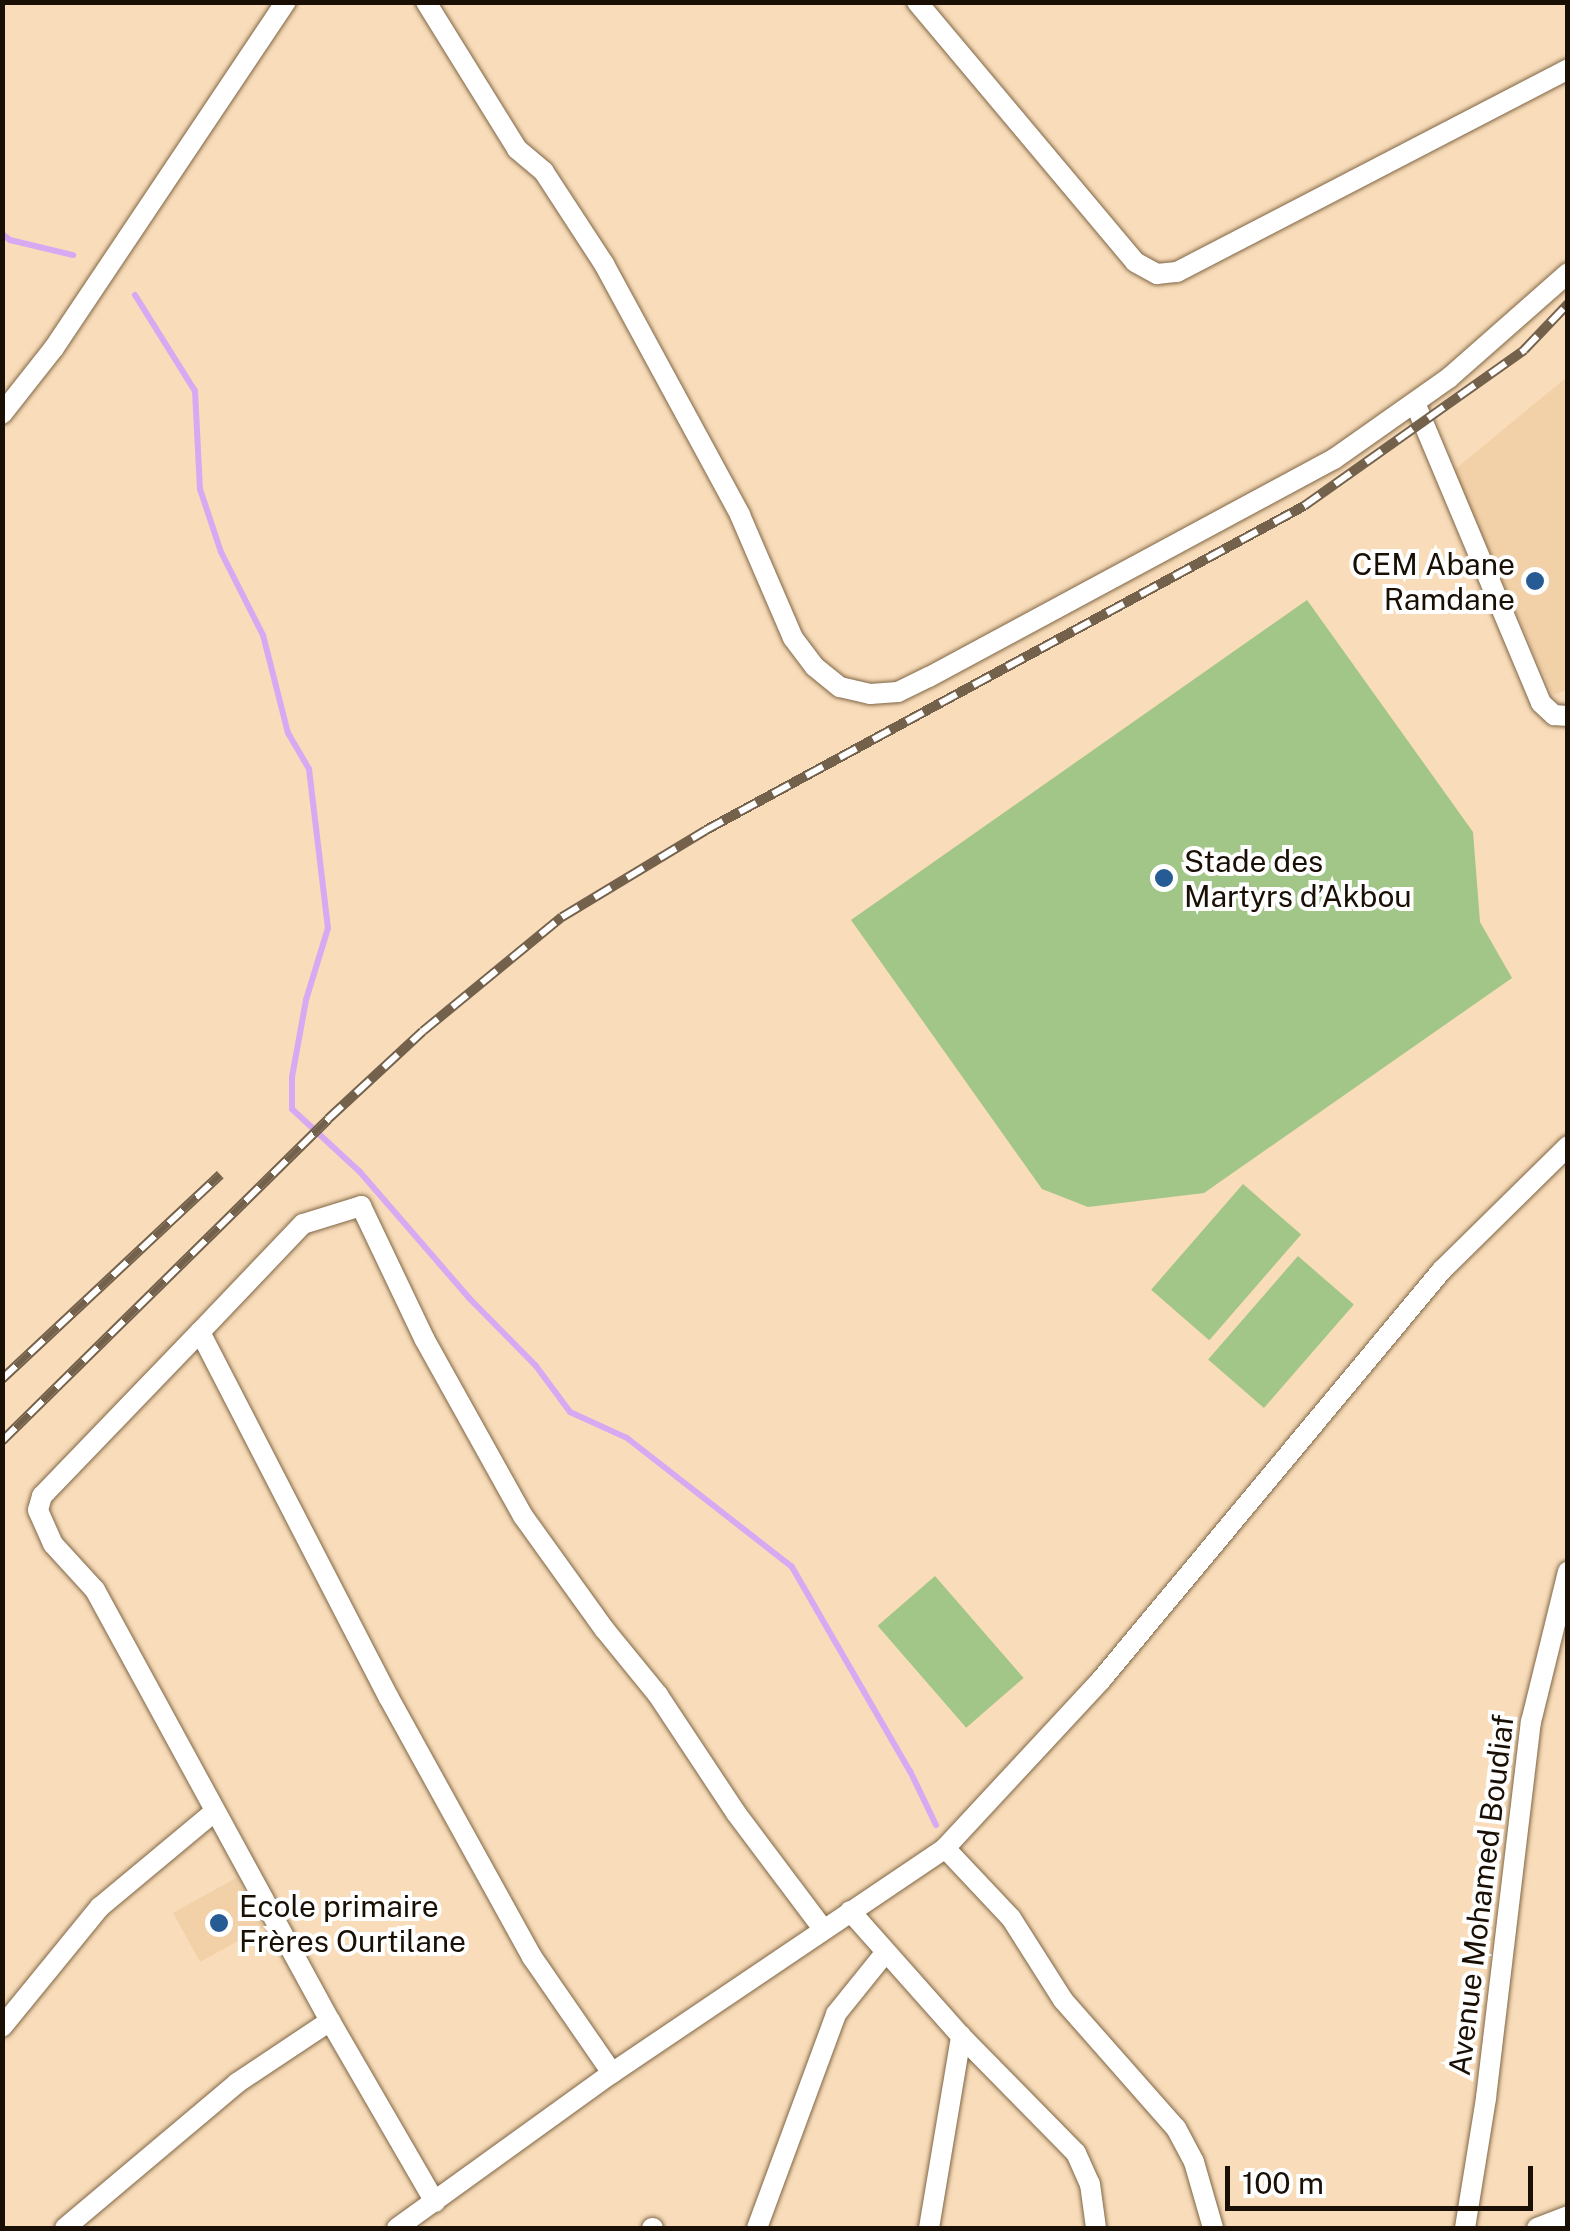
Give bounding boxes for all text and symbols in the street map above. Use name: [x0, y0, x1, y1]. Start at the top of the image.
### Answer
place label: CEM Abane Ramdane: [1352, 546, 1515, 616]
marker: CEM Abane Ramdane: [1524, 570, 1546, 592]
place label: Stade des Martyrs d’Akbou: [1184, 843, 1412, 914]
marker: Stade des Martyrs d’Akbou: [1153, 867, 1175, 889]
street label: Avenue Mohamed Boudiaf: [1441, 1712, 1521, 2078]
place label: Ecole primaire Frères Ourtilane: [239, 1888, 466, 1958]
marker: Ecole primaire Frères Ourtilane: [208, 1912, 230, 1934]
scale bar: [1230, 2146, 1538, 2208]
text: 100 m: [1242, 2165, 1324, 2201]

